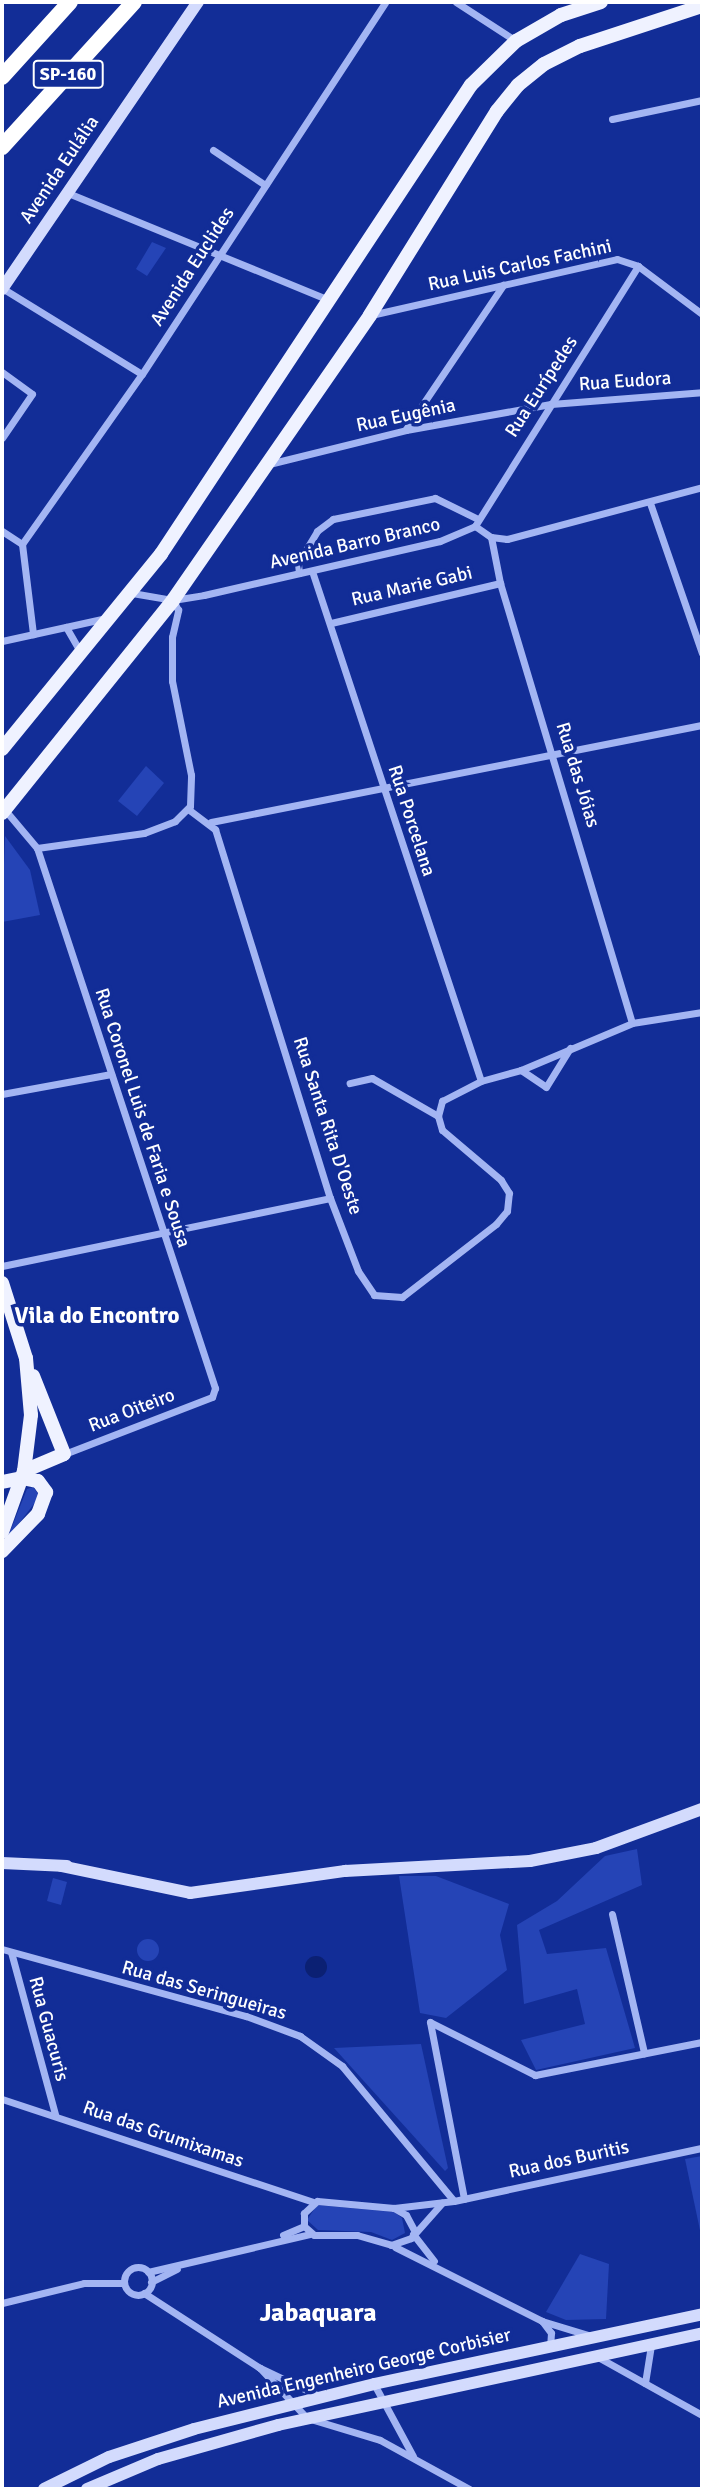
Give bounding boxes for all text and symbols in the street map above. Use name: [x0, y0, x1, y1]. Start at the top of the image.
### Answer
road number: SP-160: [31, 60, 105, 88]
street label: Avenida Eulália: [16, 112, 104, 228]
street label: Avenida Euclides: [146, 203, 240, 331]
street label: Rua Luis Carlos Fachini: [426, 235, 614, 297]
street label: Rua Eurípedes: [501, 332, 583, 442]
street label: Rua Eudora: [578, 367, 672, 397]
street label: Rua Eugênia: [354, 394, 458, 438]
street label: Avenida Barro Branco: [268, 513, 442, 575]
street label: Rua Marie Gabi: [349, 562, 475, 612]
street label: Rua das Jóias: [550, 720, 604, 830]
street label: Rua Porcelana: [382, 763, 440, 879]
street label: Rua Coronel Luis de Faria e Sousa: [89, 985, 195, 1251]
street label: Rua Santa Rita D'Oeste: [287, 1034, 367, 1218]
district label: Vila do Encontro: [15, 1302, 179, 1330]
street label: Rua Oiteiro: [86, 1384, 178, 1438]
street label: Rua das Seringueiras: [119, 1957, 289, 2025]
street label: Rua Guacuris: [23, 1974, 73, 2084]
street label: Rua das Grumixamas: [80, 2097, 246, 2173]
street label: Rua dos Buritis: [507, 2136, 631, 2184]
district label: Jabaquara: [259, 2298, 377, 2330]
street label: Avenida Engenheiro George Corbisier: [215, 2324, 513, 2414]

